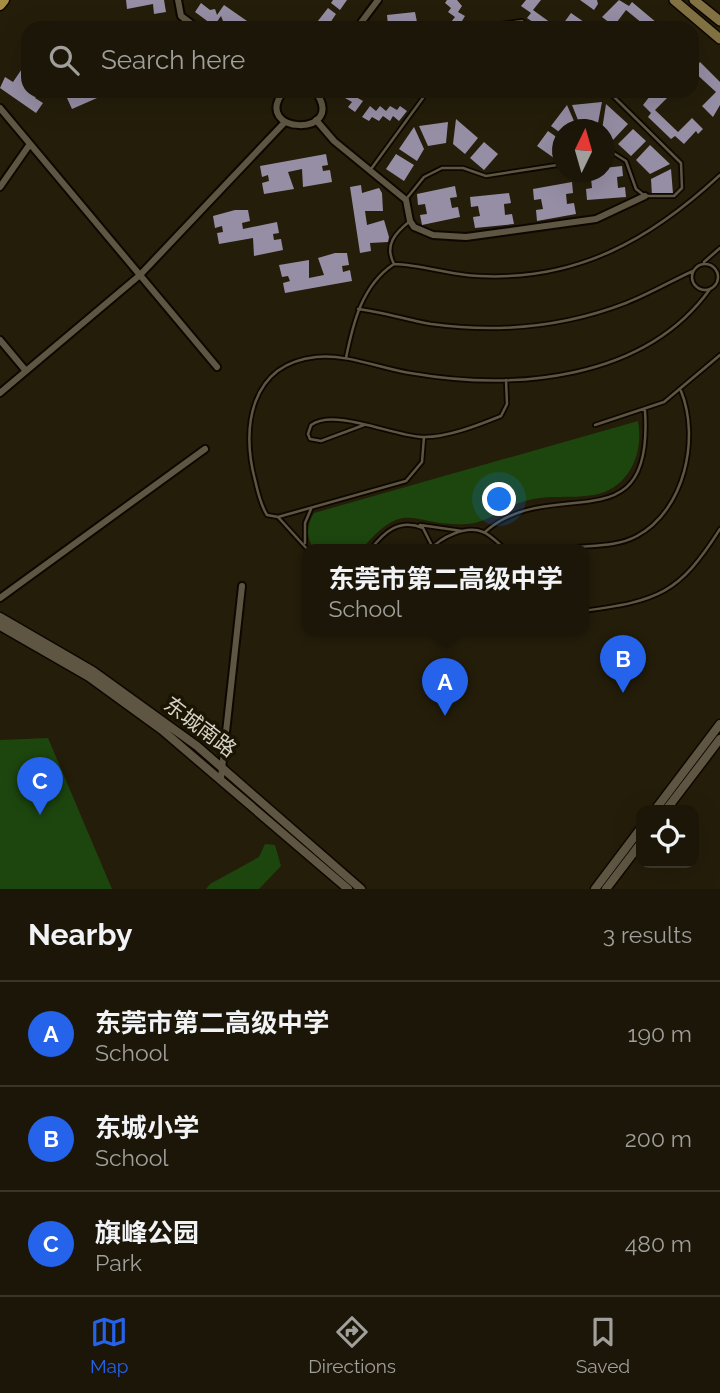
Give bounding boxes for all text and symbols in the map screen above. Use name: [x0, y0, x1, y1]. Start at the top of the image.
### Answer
search box: [21, 21, 699, 98]
icon: search: [45, 41, 83, 79]
text: Search here: [101, 45, 245, 75]
north arrow: [552, 119, 615, 182]
your location: [482, 482, 516, 516]
popup: [302, 544, 589, 635]
text: 东莞市第二高级中学: [328, 564, 563, 594]
text: School: [328, 595, 402, 622]
pin: B: [600, 635, 646, 693]
pin: A: [422, 658, 468, 716]
street label: 东城南路: [159, 691, 241, 762]
pin: C: [17, 757, 63, 815]
map controls: [636, 805, 699, 868]
button: locate: [636, 805, 699, 868]
text: Nearby: [28, 917, 132, 952]
text: 3 results: [603, 921, 692, 948]
text: 东莞市第二高级中学: [95, 1008, 329, 1038]
text: A: [43, 1020, 59, 1047]
text: 190 m: [628, 1020, 692, 1047]
text: School: [95, 1039, 169, 1066]
text: 东城小学: [95, 1113, 199, 1143]
text: B: [43, 1125, 59, 1152]
text: 200 m: [625, 1125, 692, 1152]
text: School: [95, 1144, 169, 1171]
text: 旗峰公园: [95, 1218, 199, 1248]
text: C: [43, 1230, 59, 1257]
text: 480 m: [625, 1230, 692, 1257]
text: Park: [95, 1249, 142, 1276]
tab: Map: [90, 1313, 129, 1377]
tab: Directions: [308, 1313, 396, 1377]
tab: Saved: [576, 1313, 630, 1377]

